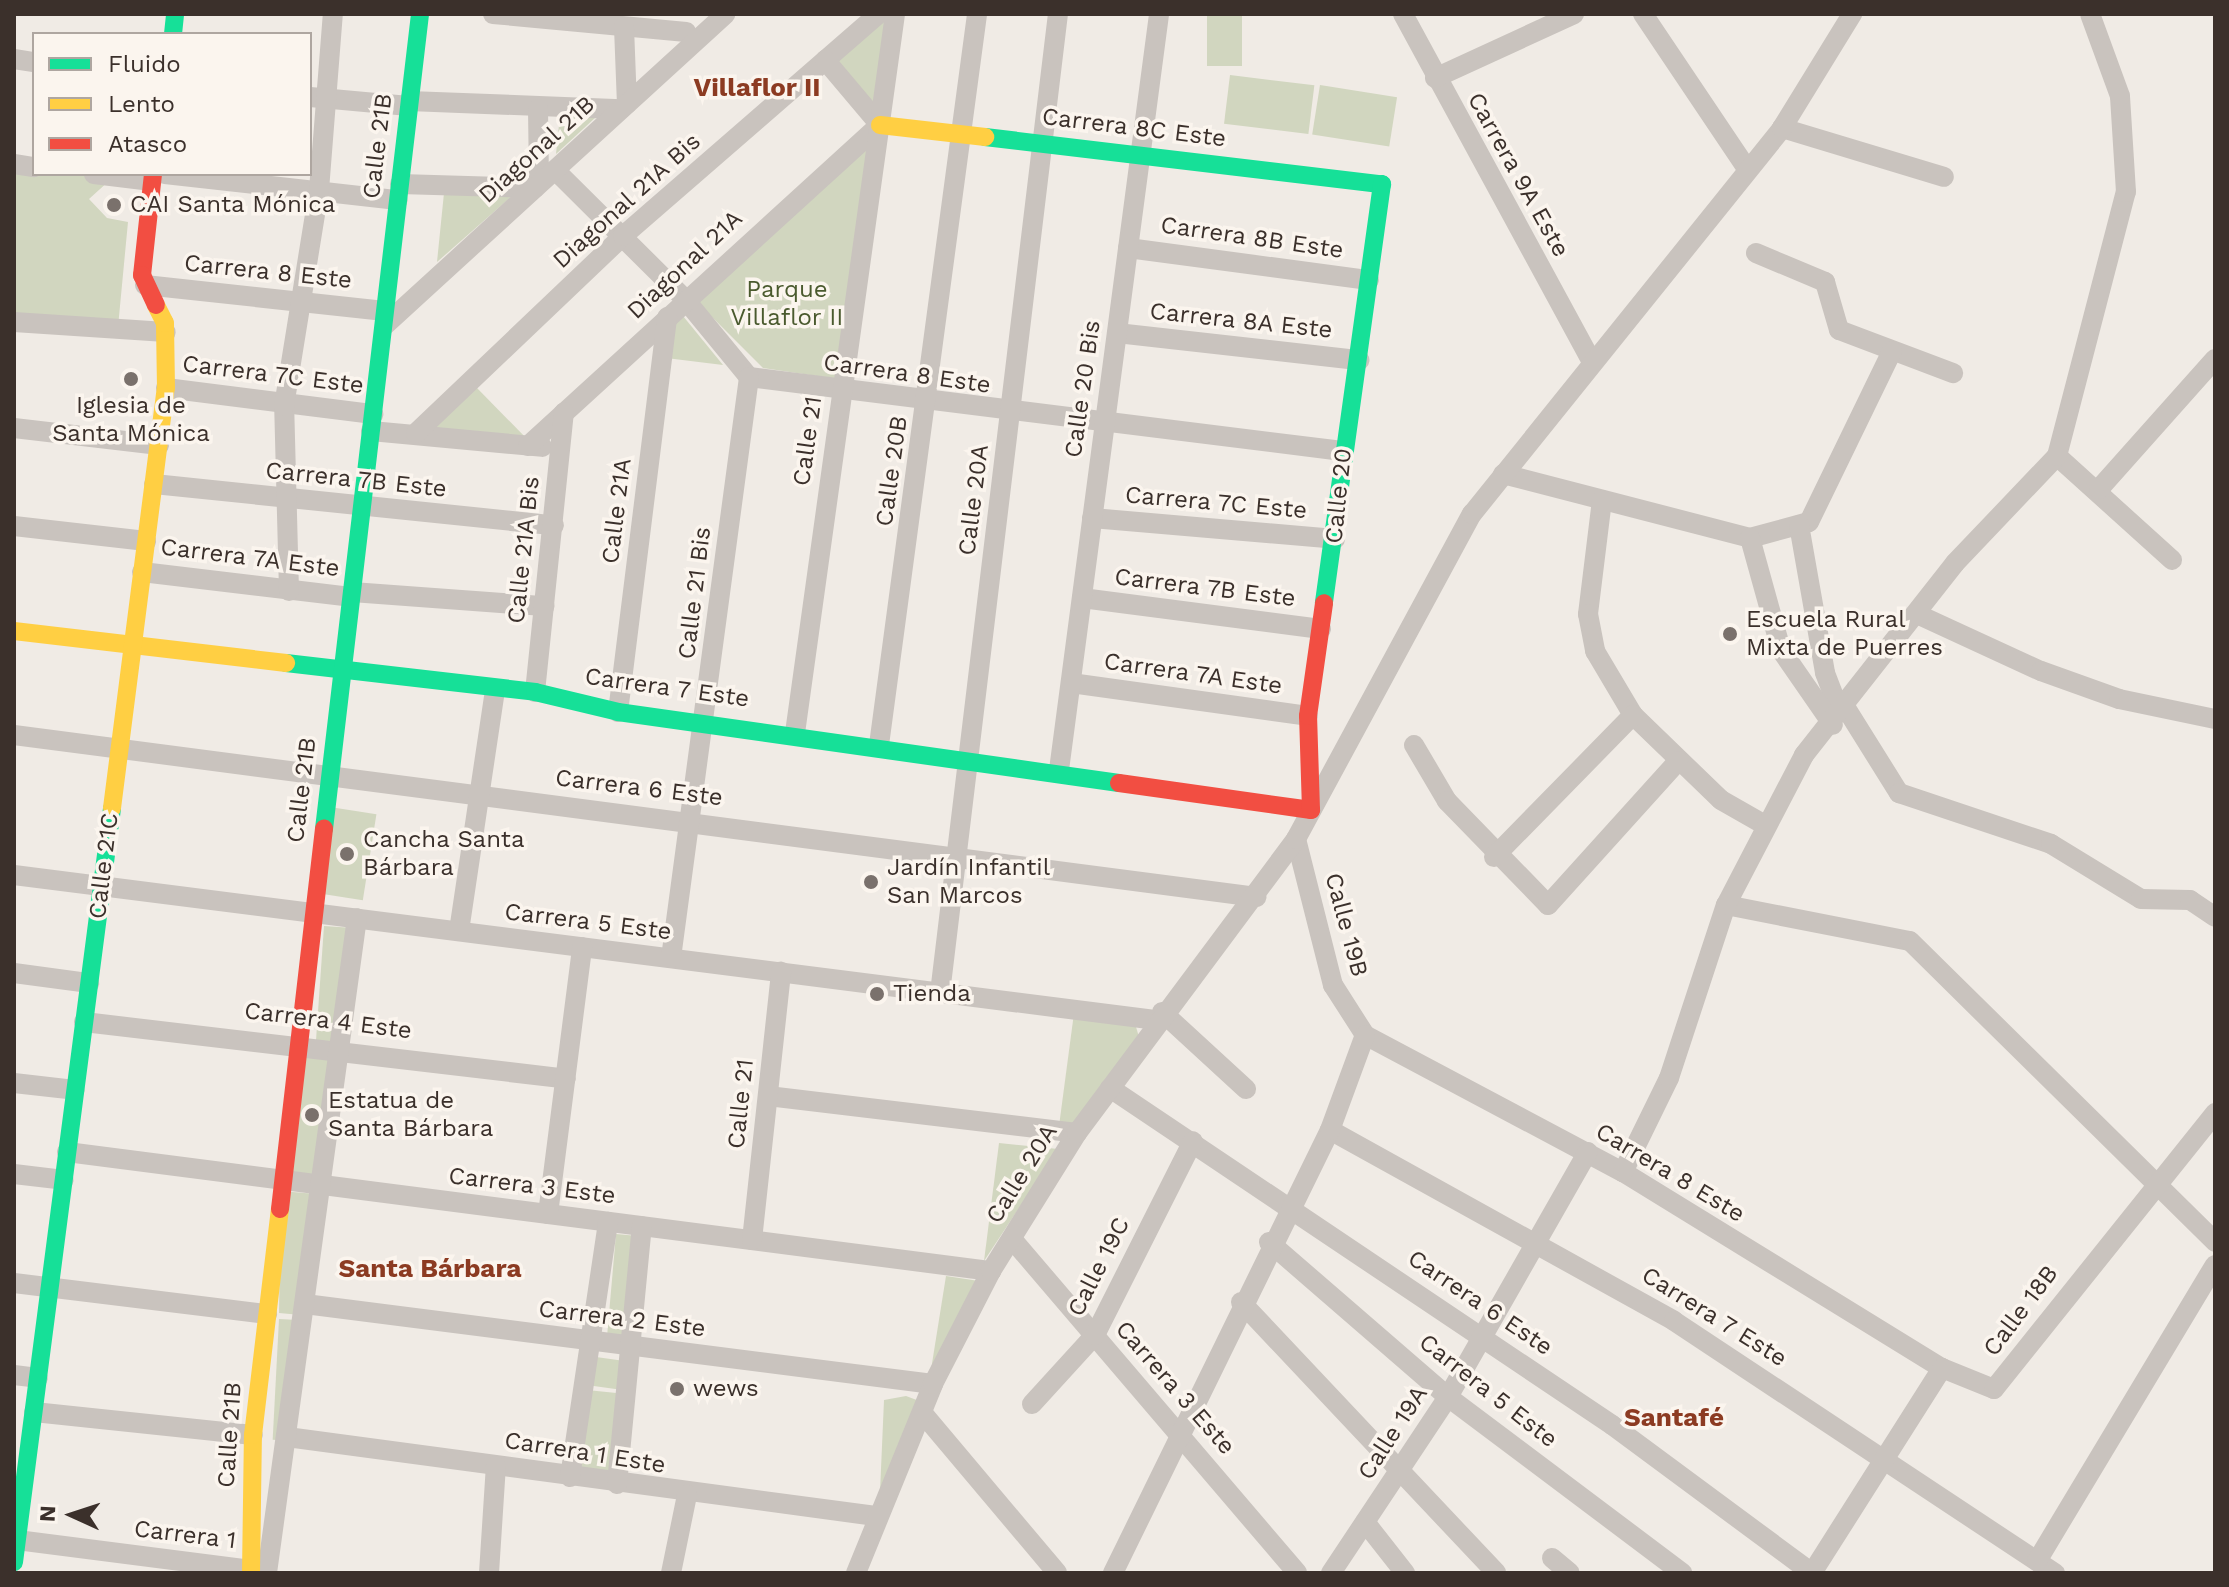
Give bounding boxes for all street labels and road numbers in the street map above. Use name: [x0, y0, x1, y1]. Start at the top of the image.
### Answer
street label: Carrera 9A Este: [1461, 87, 1575, 263]
street label: Diagonal 21B: [473, 90, 601, 210]
street label: Calle 21B: [357, 92, 399, 200]
street label: Carrera 8C Este: [1040, 102, 1228, 154]
street label: Diagonal 21A Bis: [547, 127, 707, 275]
street label: Diagonal 21A: [621, 204, 749, 326]
street label: Carrera 8B Este: [1158, 211, 1346, 265]
street label: Carrera 8 Este: [182, 249, 354, 295]
street label: Carrera 8A Este: [1148, 297, 1334, 345]
street label: Calle 20 Bis: [1059, 318, 1107, 460]
street label: Carrera 8 Este: [821, 348, 993, 400]
street label: Carrera 7C Este: [180, 349, 366, 401]
street label: Calle 21: [787, 394, 829, 488]
street label: Calle 20B: [870, 414, 914, 528]
street label: Calle 20A: [953, 443, 995, 557]
street label: Calle 20: [1320, 447, 1358, 545]
street label: Carrera 7B Este: [263, 456, 449, 504]
street label: Calle 21A: [596, 457, 638, 565]
street label: Calle 21A Bis: [502, 474, 546, 626]
street label: Carrera 7C Este: [1123, 481, 1309, 525]
street label: Calle 21 Bis: [673, 525, 717, 661]
street label: Carrera 7A Este: [158, 533, 342, 583]
street label: Carrera 7B Este: [1112, 563, 1298, 613]
street label: Carrera 7A Este: [1101, 647, 1285, 701]
street label: Carrera 7 Este: [582, 662, 752, 714]
street label: Calle 21B: [281, 736, 323, 844]
street label: Carrera 6 Este: [553, 763, 725, 813]
street label: Calle 21C: [83, 811, 125, 921]
street label: Calle 19B: [1318, 870, 1374, 980]
street label: Carrera 5 Este: [503, 897, 673, 947]
street label: Carrera 4 Este: [242, 996, 414, 1046]
street label: Calle 21: [722, 1058, 760, 1150]
street label: Carrera 8 Este: [1590, 1117, 1750, 1229]
street label: Calle 20A: [980, 1119, 1064, 1229]
street label: Carrera 3 Este: [447, 1161, 617, 1211]
street label: Calle 19C: [1062, 1213, 1136, 1321]
street label: Carrera 6 Este: [1402, 1244, 1558, 1362]
street label: Carrera 7 Este: [1635, 1260, 1793, 1374]
street label: Calle 18B: [1977, 1260, 2065, 1362]
street label: Carrera 2 Este: [537, 1294, 707, 1344]
street label: Carrera 3 Este: [1109, 1315, 1241, 1461]
street label: Carrera 5 Este: [1413, 1328, 1563, 1454]
street label: Calle 19A: [1352, 1380, 1434, 1486]
street label: Calle 21B: [212, 1381, 248, 1489]
street label: Carrera 1 Este: [502, 1426, 668, 1480]
street label: Carrera 1: [132, 1514, 238, 1556]

